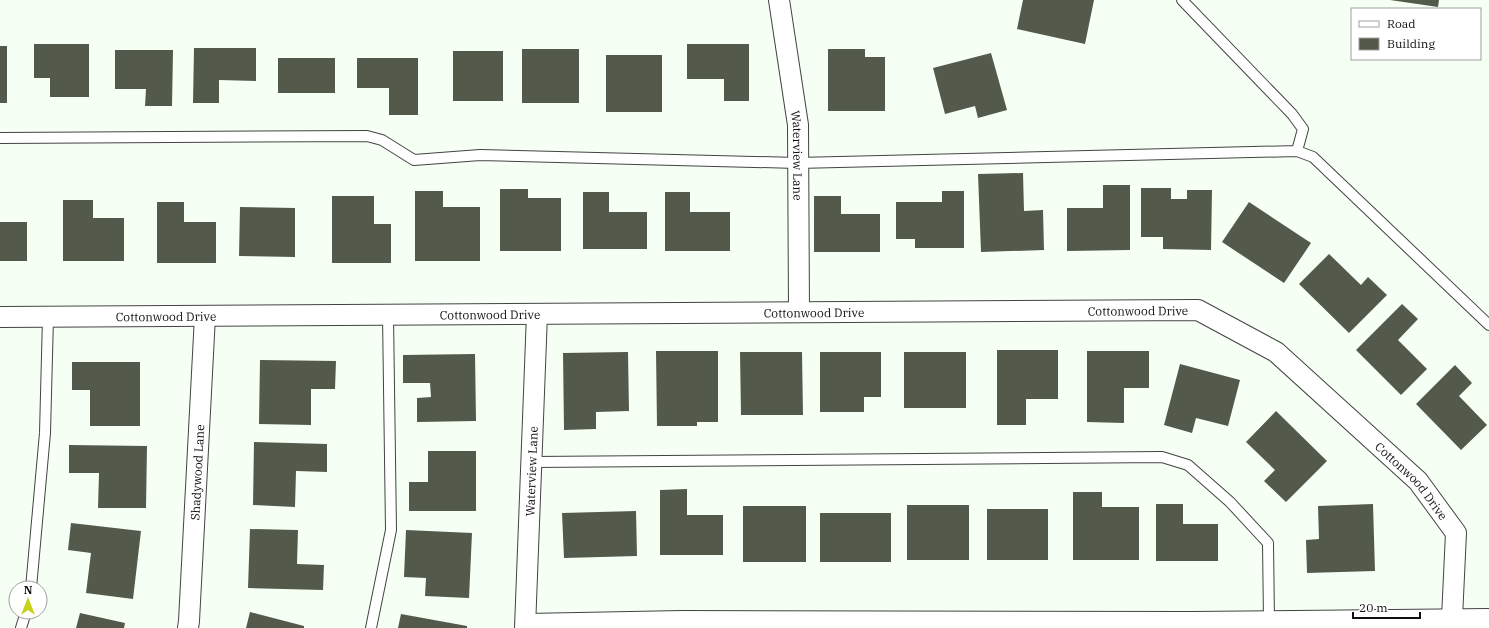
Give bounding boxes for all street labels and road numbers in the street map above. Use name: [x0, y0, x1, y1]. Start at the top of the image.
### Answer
street label: Waterview Lane: [788, 109, 806, 201]
street label: Cottonwood Drive: [1088, 303, 1188, 318]
street label: Cottonwood Drive: [764, 304, 864, 320]
street label: Cottonwood Drive: [440, 306, 540, 322]
street label: Cottonwood Drive: [116, 308, 216, 324]
street label: Shadywood Lane: [187, 424, 207, 521]
street label: Waterview Lane: [522, 426, 540, 517]
street label: Cottonwood Drive: [1372, 439, 1451, 522]

